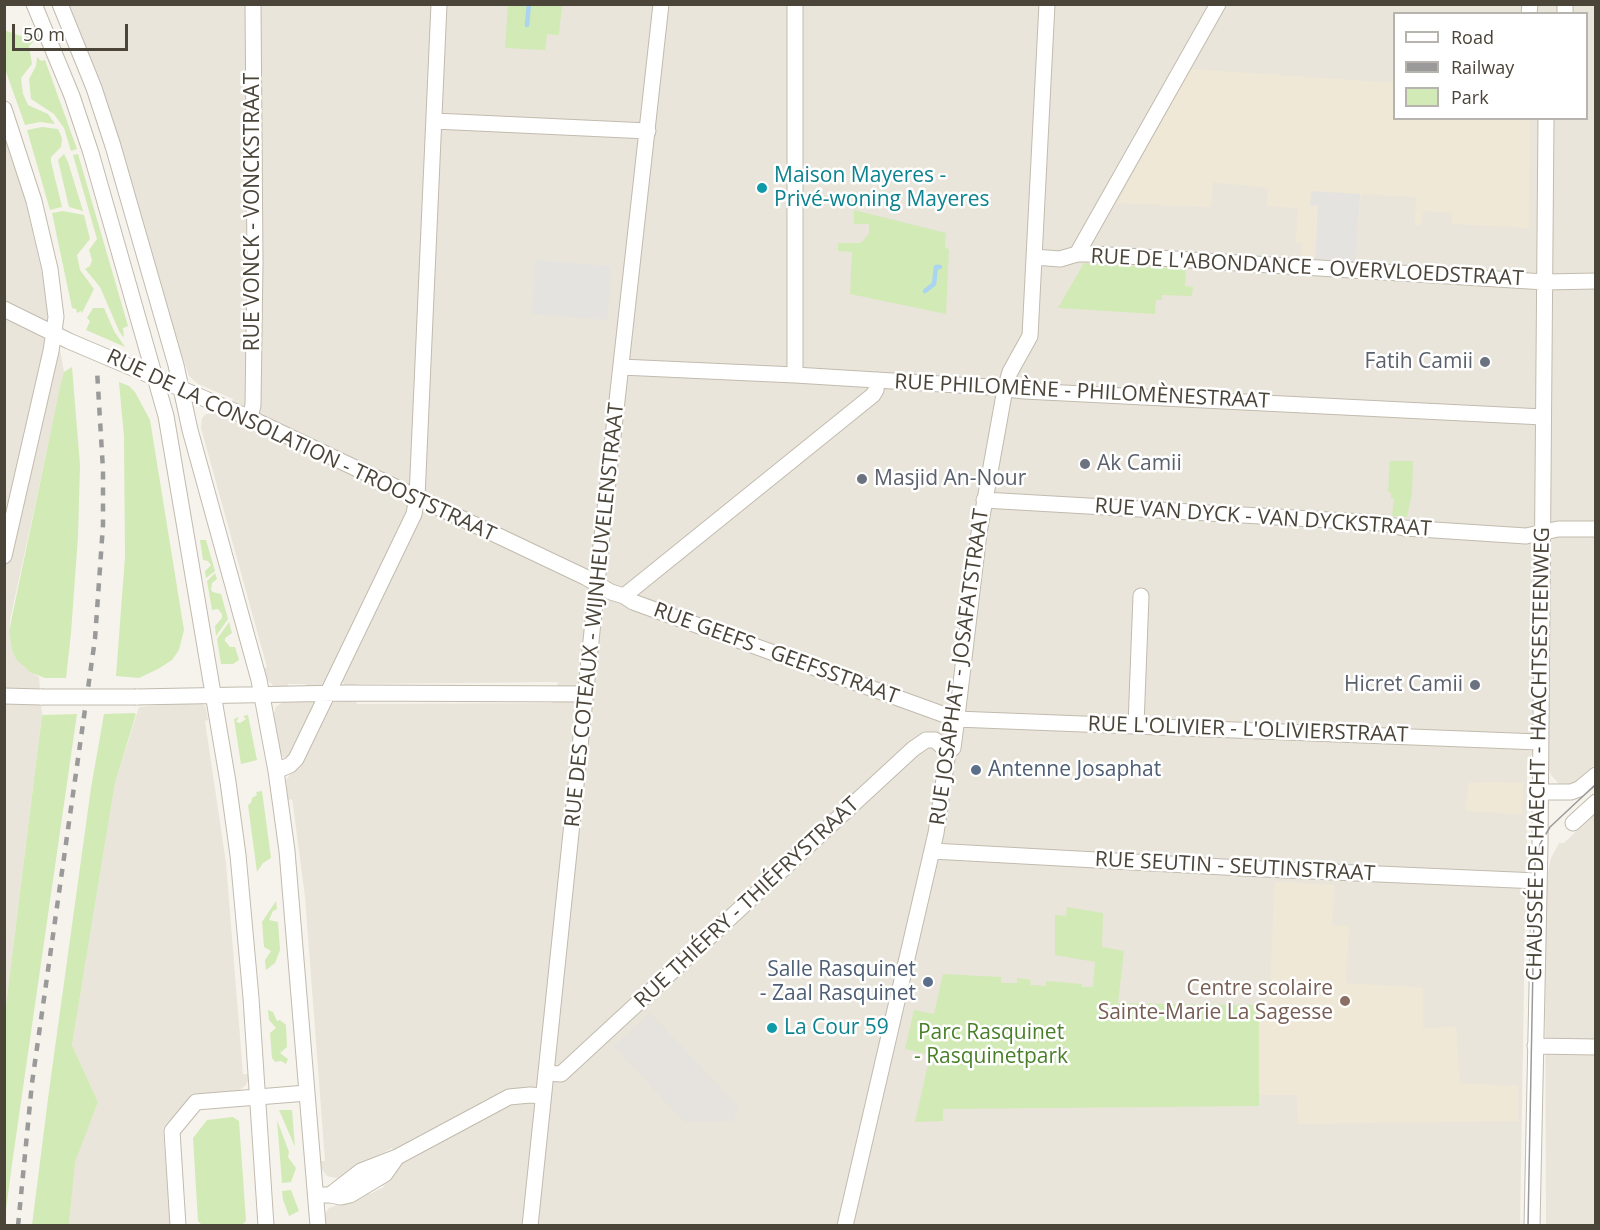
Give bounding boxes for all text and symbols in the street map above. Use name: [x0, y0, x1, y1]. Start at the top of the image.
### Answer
scale bar: [15, 12, 130, 50]
legend: [1393, 12, 1588, 120]
text: 50 m: [23, 22, 65, 46]
text: Road: [1451, 25, 1494, 49]
text: Railway: [1451, 55, 1514, 79]
street label: RUE VONCK - VONCKSTRAAT: [240, 73, 266, 351]
text: Park: [1451, 85, 1489, 109]
place label: Maison Mayeres - Privé-woning Mayeres: [774, 163, 990, 213]
marker: Maison Mayeres - Privé-woning Mayeres: [755, 181, 769, 195]
street label: RUE DE L'ABONDANCE - OVERVLOEDSTRAAT: [1090, 244, 1524, 292]
street label: RUE DE LA CONSOLATION - TROOSTSTRAAT: [102, 344, 500, 548]
place label: Fatih Camii: [1364, 349, 1473, 375]
marker: Fatih Camii: [1478, 355, 1492, 369]
street label: RUE PHILOMÈNE - PHILOMÈNESTRAAT: [894, 370, 1270, 414]
street label: RUE DES COTEAUX - WIJNHEUVELENSTRAAT: [560, 402, 630, 828]
place label: Ak Camii: [1097, 451, 1182, 477]
marker: Ak Camii: [1078, 457, 1092, 471]
place label: Masjid An-Nour: [874, 466, 1026, 492]
marker: Masjid An-Nour: [855, 472, 869, 486]
street label: RUE VAN DYCK - VAN DYCKSTRAAT: [1094, 494, 1432, 542]
street label: RUE JOSAPHAT - JOSAFATSTRAAT: [925, 507, 995, 827]
street label: CHAUSSÉE DE HAECHT - HAACHTSESTEENWEG: [1522, 527, 1556, 981]
street label: RUE GEEFS - GEEFSSTRAAT: [650, 598, 902, 710]
place label: Hicret Camii: [1344, 672, 1463, 698]
marker: Hicret Camii: [1468, 678, 1482, 692]
street label: RUE L'OLIVIER - L'OLIVIERSTRAAT: [1087, 712, 1409, 748]
place label: Antenne Josaphat: [988, 757, 1161, 783]
marker: Antenne Josaphat: [969, 763, 983, 777]
street label: RUE THIÉFRY - THIÉFRYSTRAAT: [630, 792, 864, 1014]
street label: RUE SEUTIN - SEUTINSTRAAT: [1094, 847, 1376, 887]
place label: Salle Rasquinet - Zaal Rasquinet: [760, 957, 916, 1007]
marker: Salle Rasquinet - Zaal Rasquinet: [921, 975, 935, 989]
place label: Centre scolaire Sainte-Marie La Sagesse: [1098, 976, 1333, 1026]
marker: Centre scolaire Sainte-Marie La Sagesse: [1338, 994, 1352, 1008]
place label: La Cour 59: [784, 1015, 889, 1041]
park label: Parc Rasquinet - Rasquinetpark: [914, 1020, 1068, 1070]
marker: La Cour 59: [765, 1021, 779, 1035]

